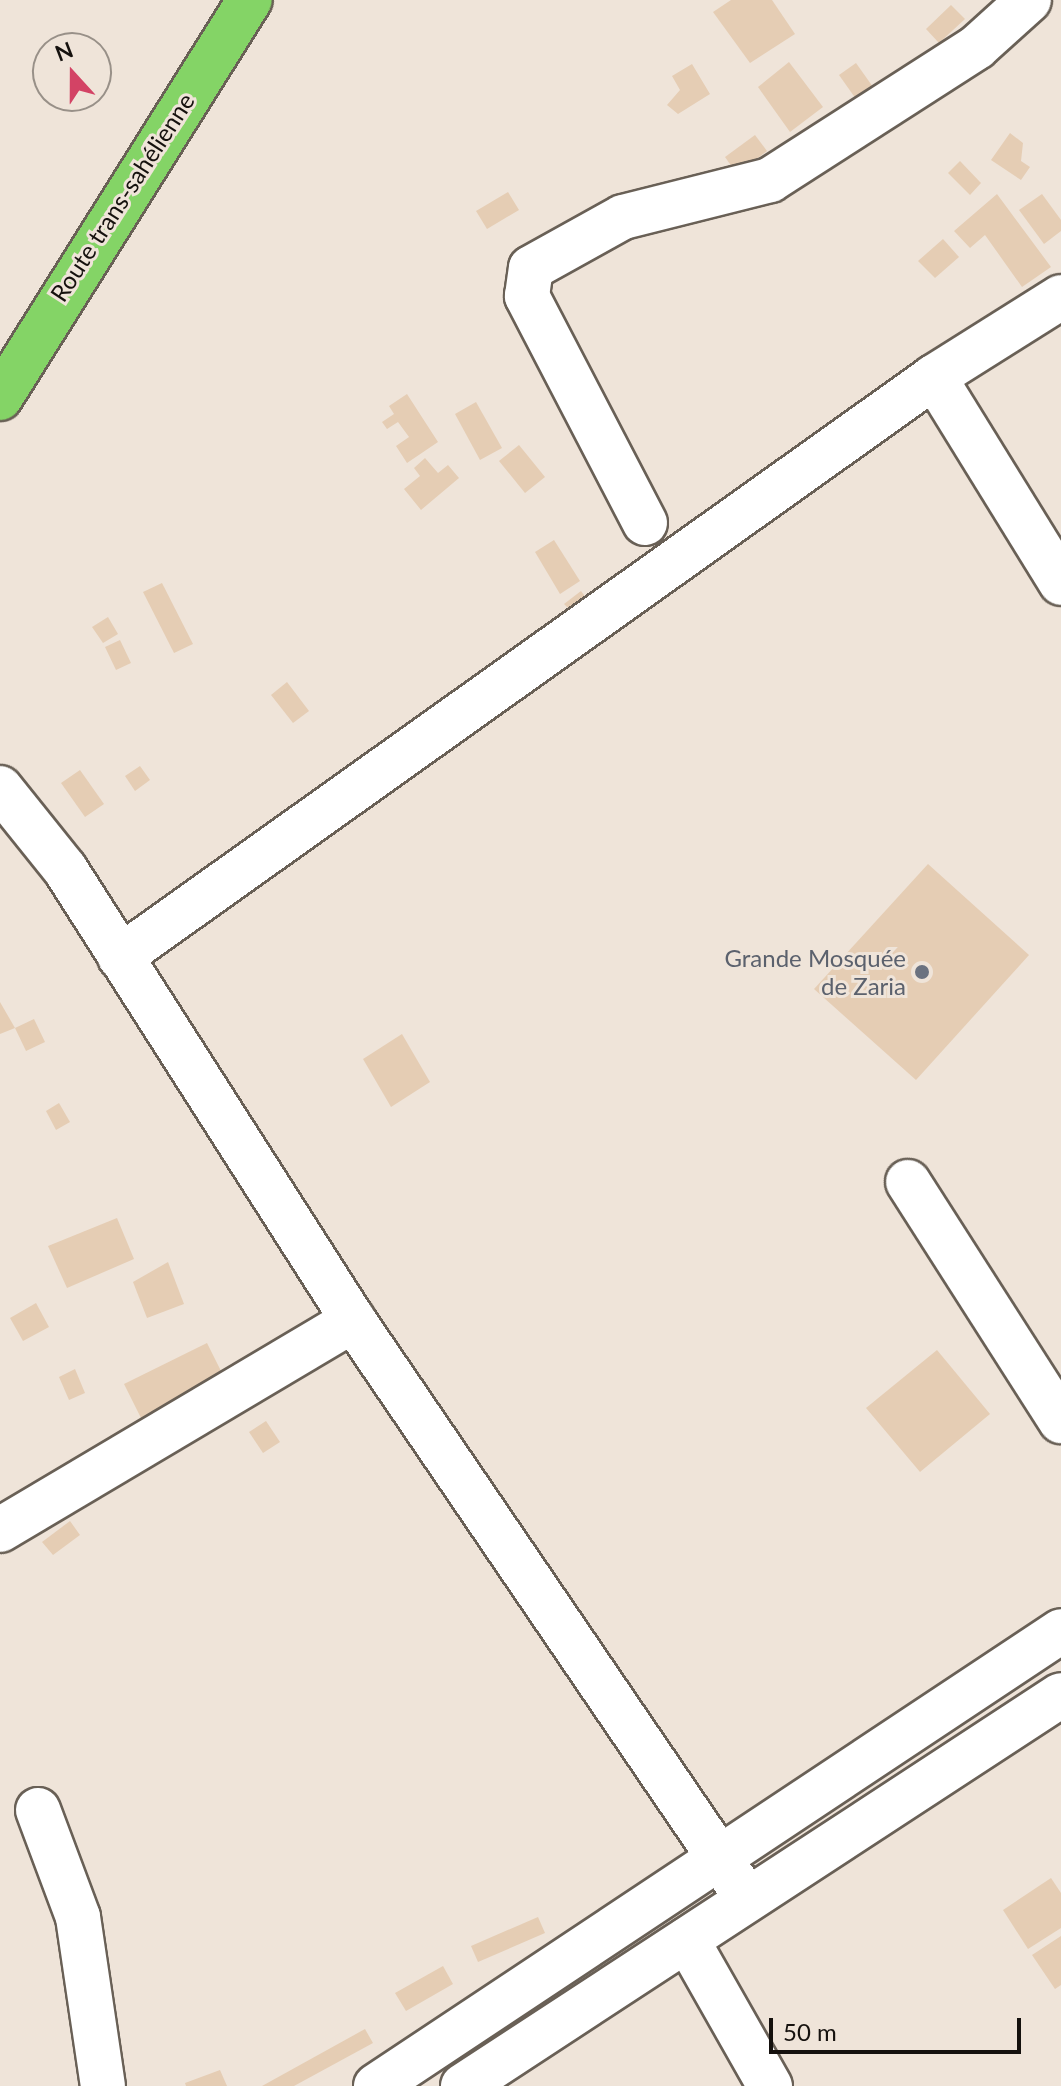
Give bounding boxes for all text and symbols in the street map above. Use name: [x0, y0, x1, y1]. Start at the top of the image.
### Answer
north arrow: [32, 32, 112, 112]
text: N: [51, 35, 77, 67]
street label: Route trans-sahélienne: [44, 88, 200, 306]
place label: Grande Mosquée de Zaria: [724, 944, 906, 1000]
marker: Grande Mosquée de Zaria: [913, 963, 931, 981]
scale bar: [773, 2002, 1025, 2052]
text: 50 m: [783, 2017, 837, 2046]

